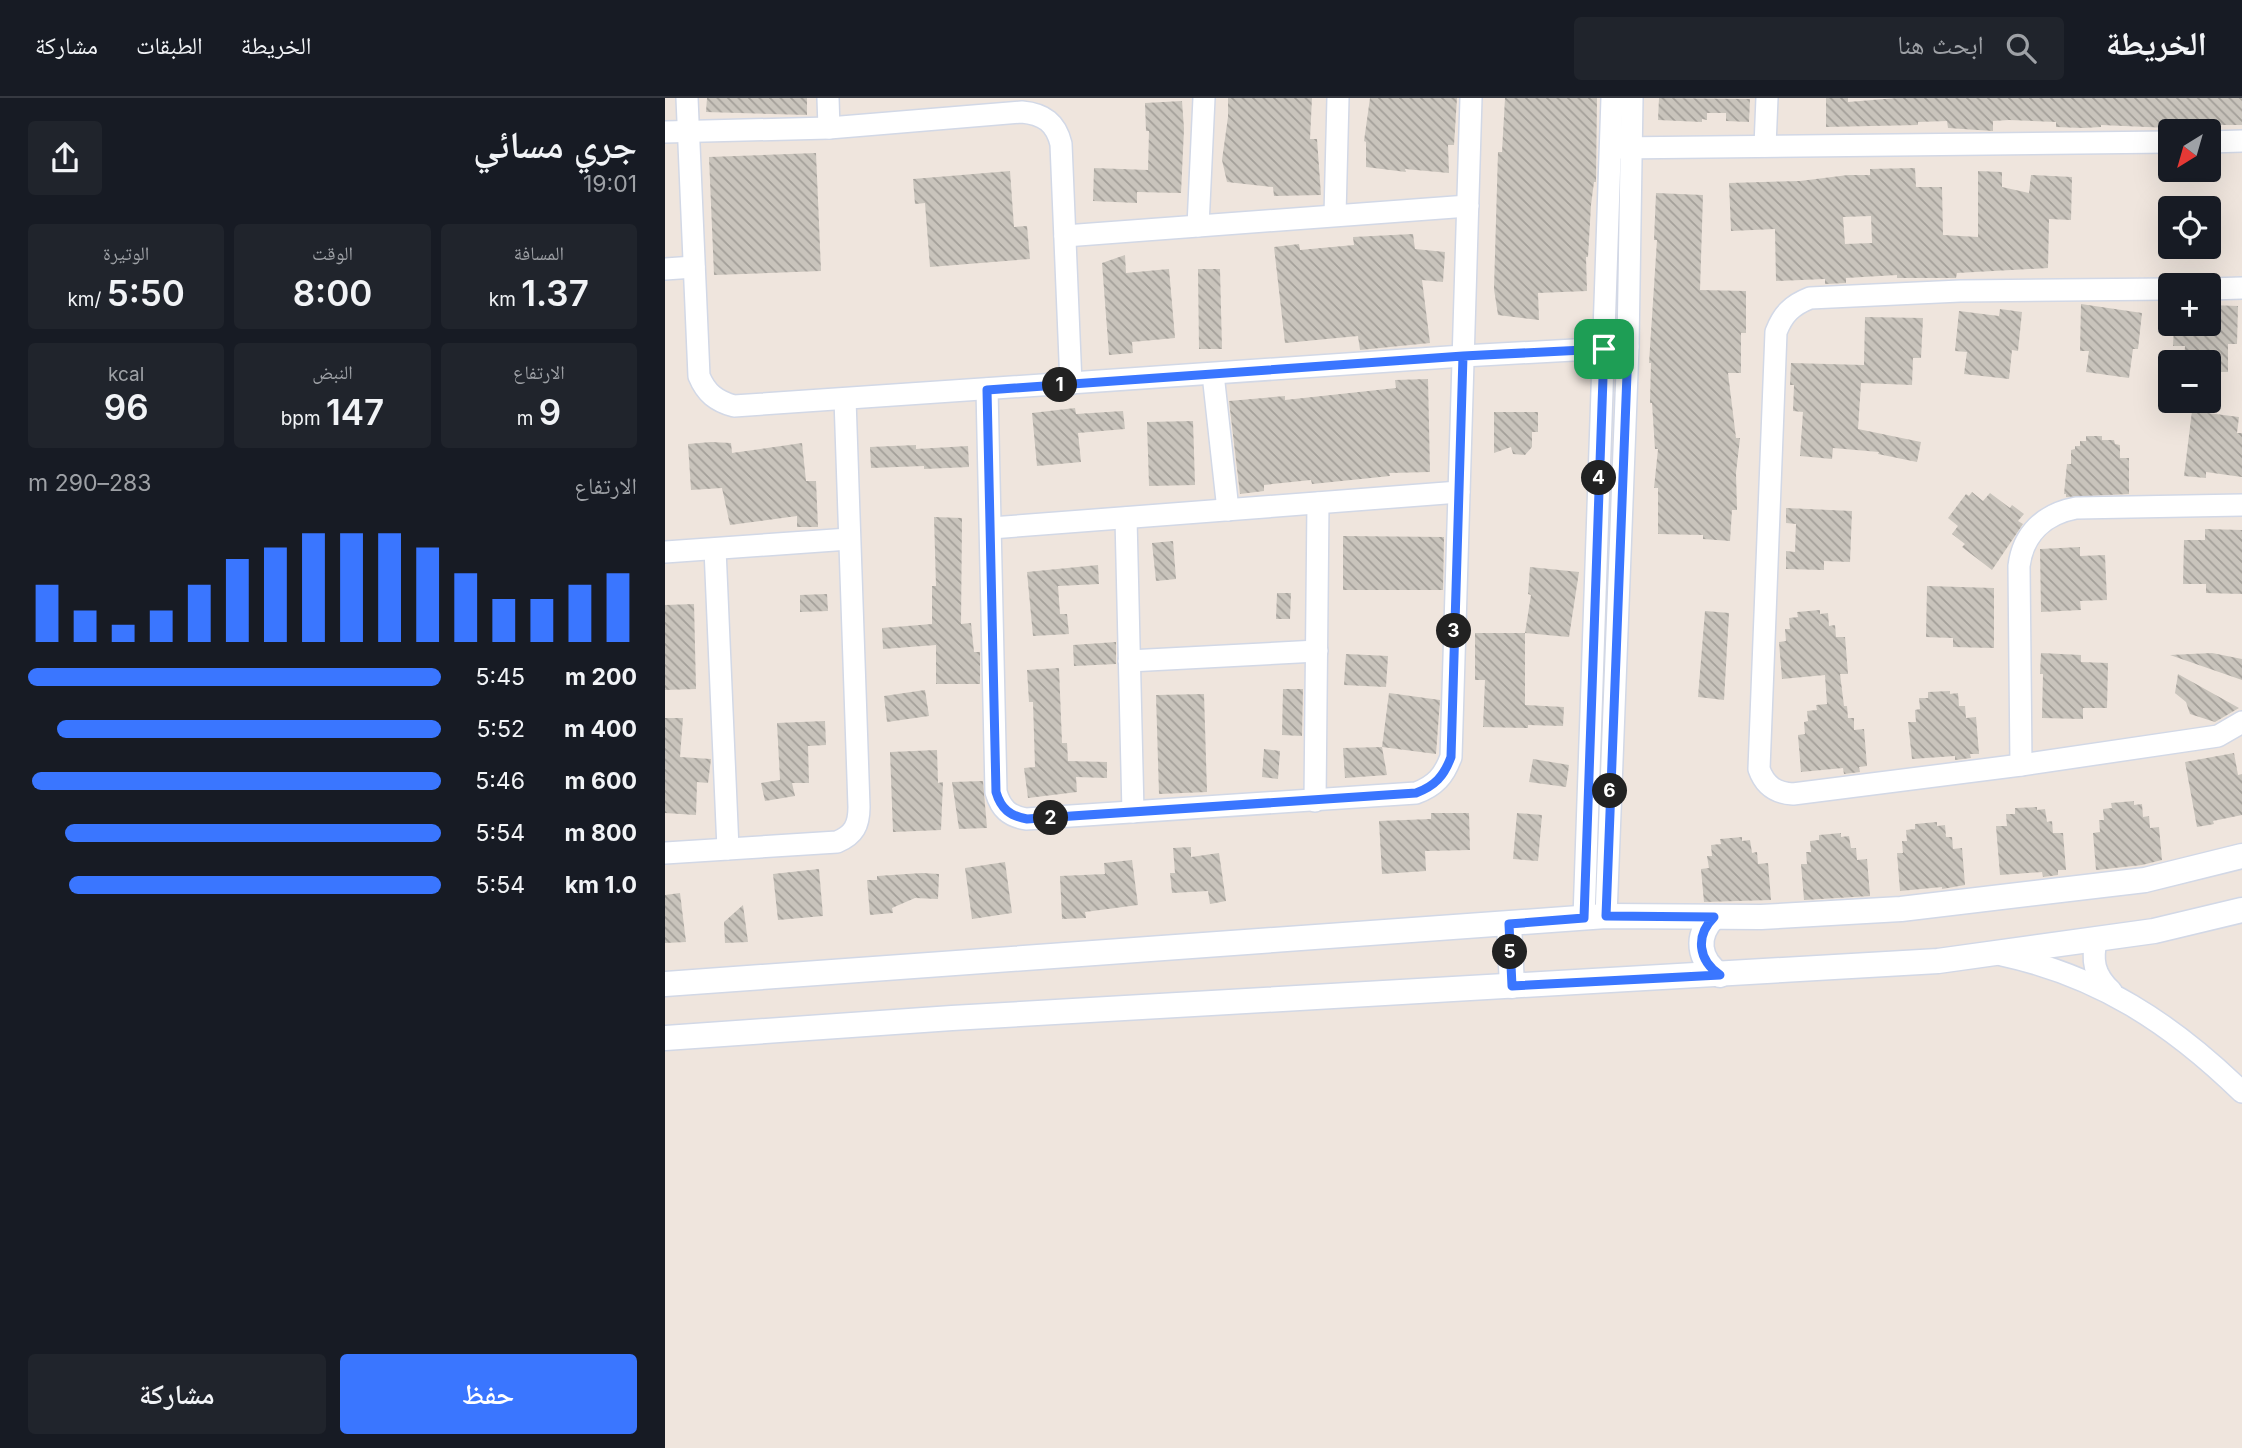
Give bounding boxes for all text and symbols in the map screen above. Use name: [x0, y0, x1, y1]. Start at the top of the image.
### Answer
search box: [1574, 17, 2064, 80]
text: الخريطة: [2106, 23, 2207, 63]
text: ابحث هنا: [1897, 29, 1984, 60]
icon: search: [2002, 29, 2040, 67]
text: مشاركة: [35, 31, 98, 60]
text: الطبقات: [136, 31, 203, 60]
text: الخريطة: [241, 31, 311, 60]
north arrow: [2158, 119, 2221, 182]
map controls: [2158, 119, 2221, 413]
button: share: [28, 121, 102, 195]
text: جري مسائي: [473, 121, 637, 167]
text: 19:01: [583, 170, 637, 198]
button: locate: [2158, 196, 2221, 259]
text: الوتيرة: [103, 242, 149, 265]
text: الوقت: [312, 242, 353, 265]
text: المسافة: [514, 242, 564, 265]
text: 5:50: [107, 272, 185, 314]
text: 8:00: [293, 272, 372, 314]
text: 1.37: [521, 272, 589, 314]
button: +: [2158, 273, 2221, 336]
text: /km: [67, 288, 107, 311]
text: km: [489, 288, 521, 311]
pin: [1574, 319, 1634, 379]
icon: arrive: [1585, 330, 1623, 368]
button: −: [2158, 350, 2221, 413]
text: النبض: [312, 361, 353, 384]
text: الارتفاع: [513, 361, 565, 384]
text: kcal: [108, 363, 144, 386]
pin: 1: [1043, 368, 1077, 402]
text: 1: [1055, 373, 1064, 396]
text: 96: [104, 386, 149, 428]
text: 147: [326, 391, 384, 433]
text: 9: [539, 391, 561, 433]
text: bpm: [281, 407, 326, 430]
text: m: [517, 407, 539, 430]
pin: 4: [1581, 460, 1616, 496]
text: 4: [1592, 466, 1605, 489]
text: 283–290 m: [28, 469, 151, 497]
text: الارتفاع: [574, 472, 637, 500]
pin: 3: [1437, 614, 1471, 648]
text: 3: [1447, 619, 1460, 642]
text: 5:45: [476, 663, 525, 691]
text: 200 m: [565, 663, 637, 691]
text: 5:52: [476, 715, 525, 743]
text: 400 m: [564, 715, 637, 743]
text: 5:46: [475, 767, 525, 795]
text: 600 m: [565, 767, 637, 795]
pin: 6: [1593, 774, 1627, 808]
text: 6: [1603, 779, 1616, 802]
pin: 2: [1033, 800, 1069, 836]
text: 2: [1045, 806, 1056, 829]
text: 5:54: [476, 819, 525, 847]
text: 800 m: [565, 819, 637, 847]
text: 5:54: [476, 871, 525, 899]
text: 1.0 km: [565, 871, 637, 899]
pin: 5: [1493, 934, 1527, 970]
text: 5: [1503, 940, 1516, 963]
button: مشاركة: [28, 1354, 326, 1434]
button: حفظ: [340, 1354, 637, 1434]

